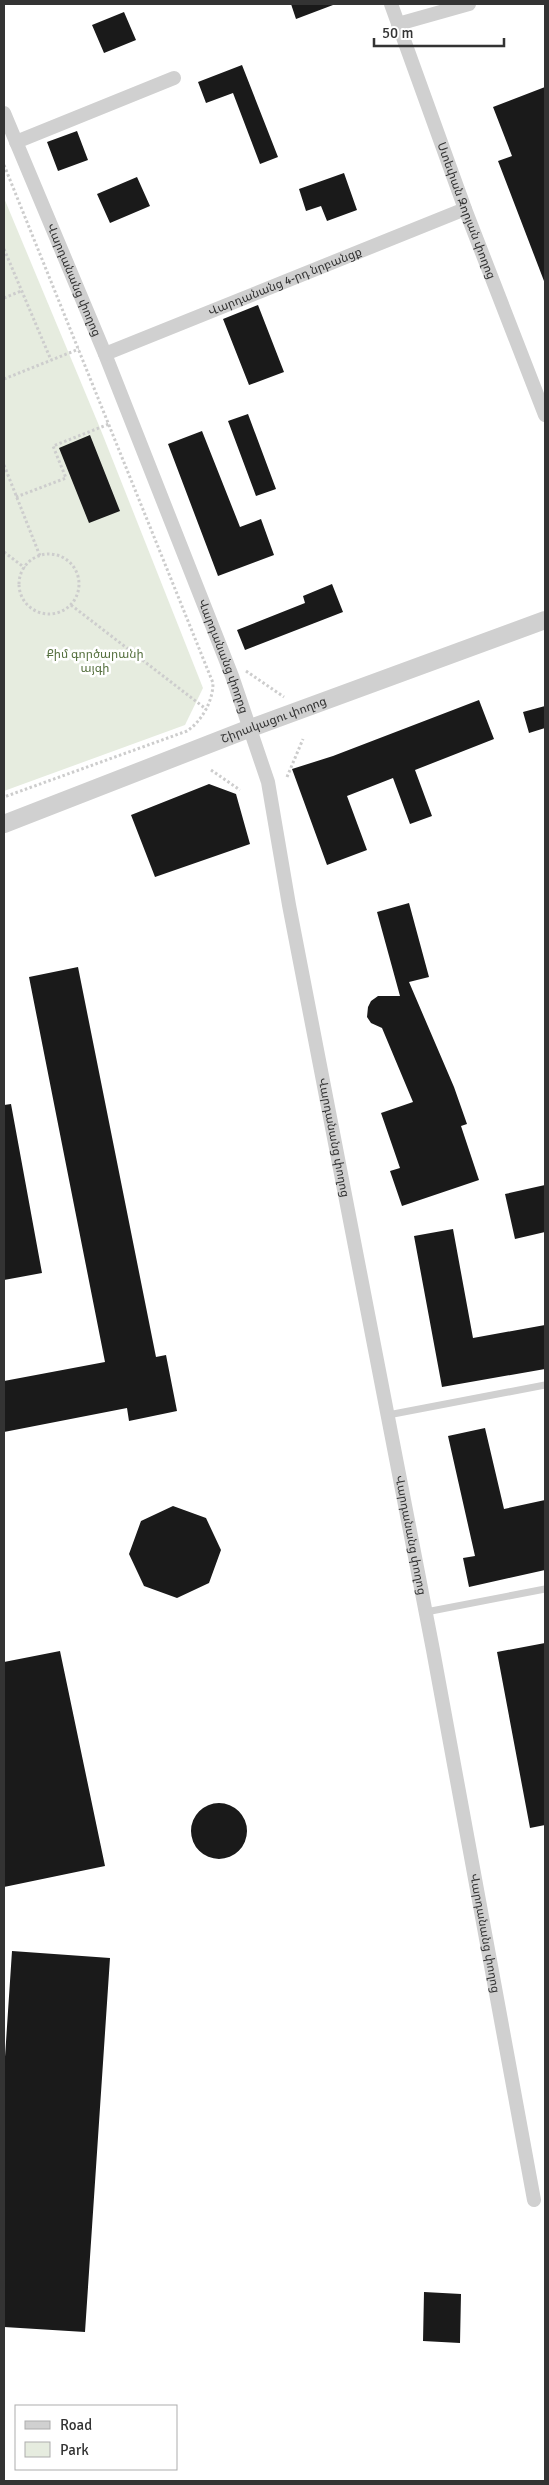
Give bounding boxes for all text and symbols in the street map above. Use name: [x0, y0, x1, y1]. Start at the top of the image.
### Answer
scale bar: [374, 15, 504, 47]
text: 50 m: [382, 24, 413, 42]
street label: Ստեփան Զորյան փողոց: [434, 140, 499, 281]
street label: Վարդանանց փողոց: [44, 221, 104, 339]
street label: Վարդանանց 4-րդ նրբանցք: [206, 244, 364, 319]
street label: Վարդանանց փողոց: [195, 597, 252, 716]
park label: Քիմ գործարանի այգի: [46, 647, 144, 676]
street label: Շիրակացու փողոց: [218, 693, 329, 746]
street label: Վարդանանց փողոց: [315, 1077, 353, 1199]
street label: Վարդանանց փողոց: [392, 1474, 430, 1596]
street label: Վարդանանց փողոց: [467, 1872, 503, 1994]
legend: [15, 2405, 178, 2470]
text: Road: [60, 2416, 92, 2434]
text: Park: [60, 2441, 89, 2459]

